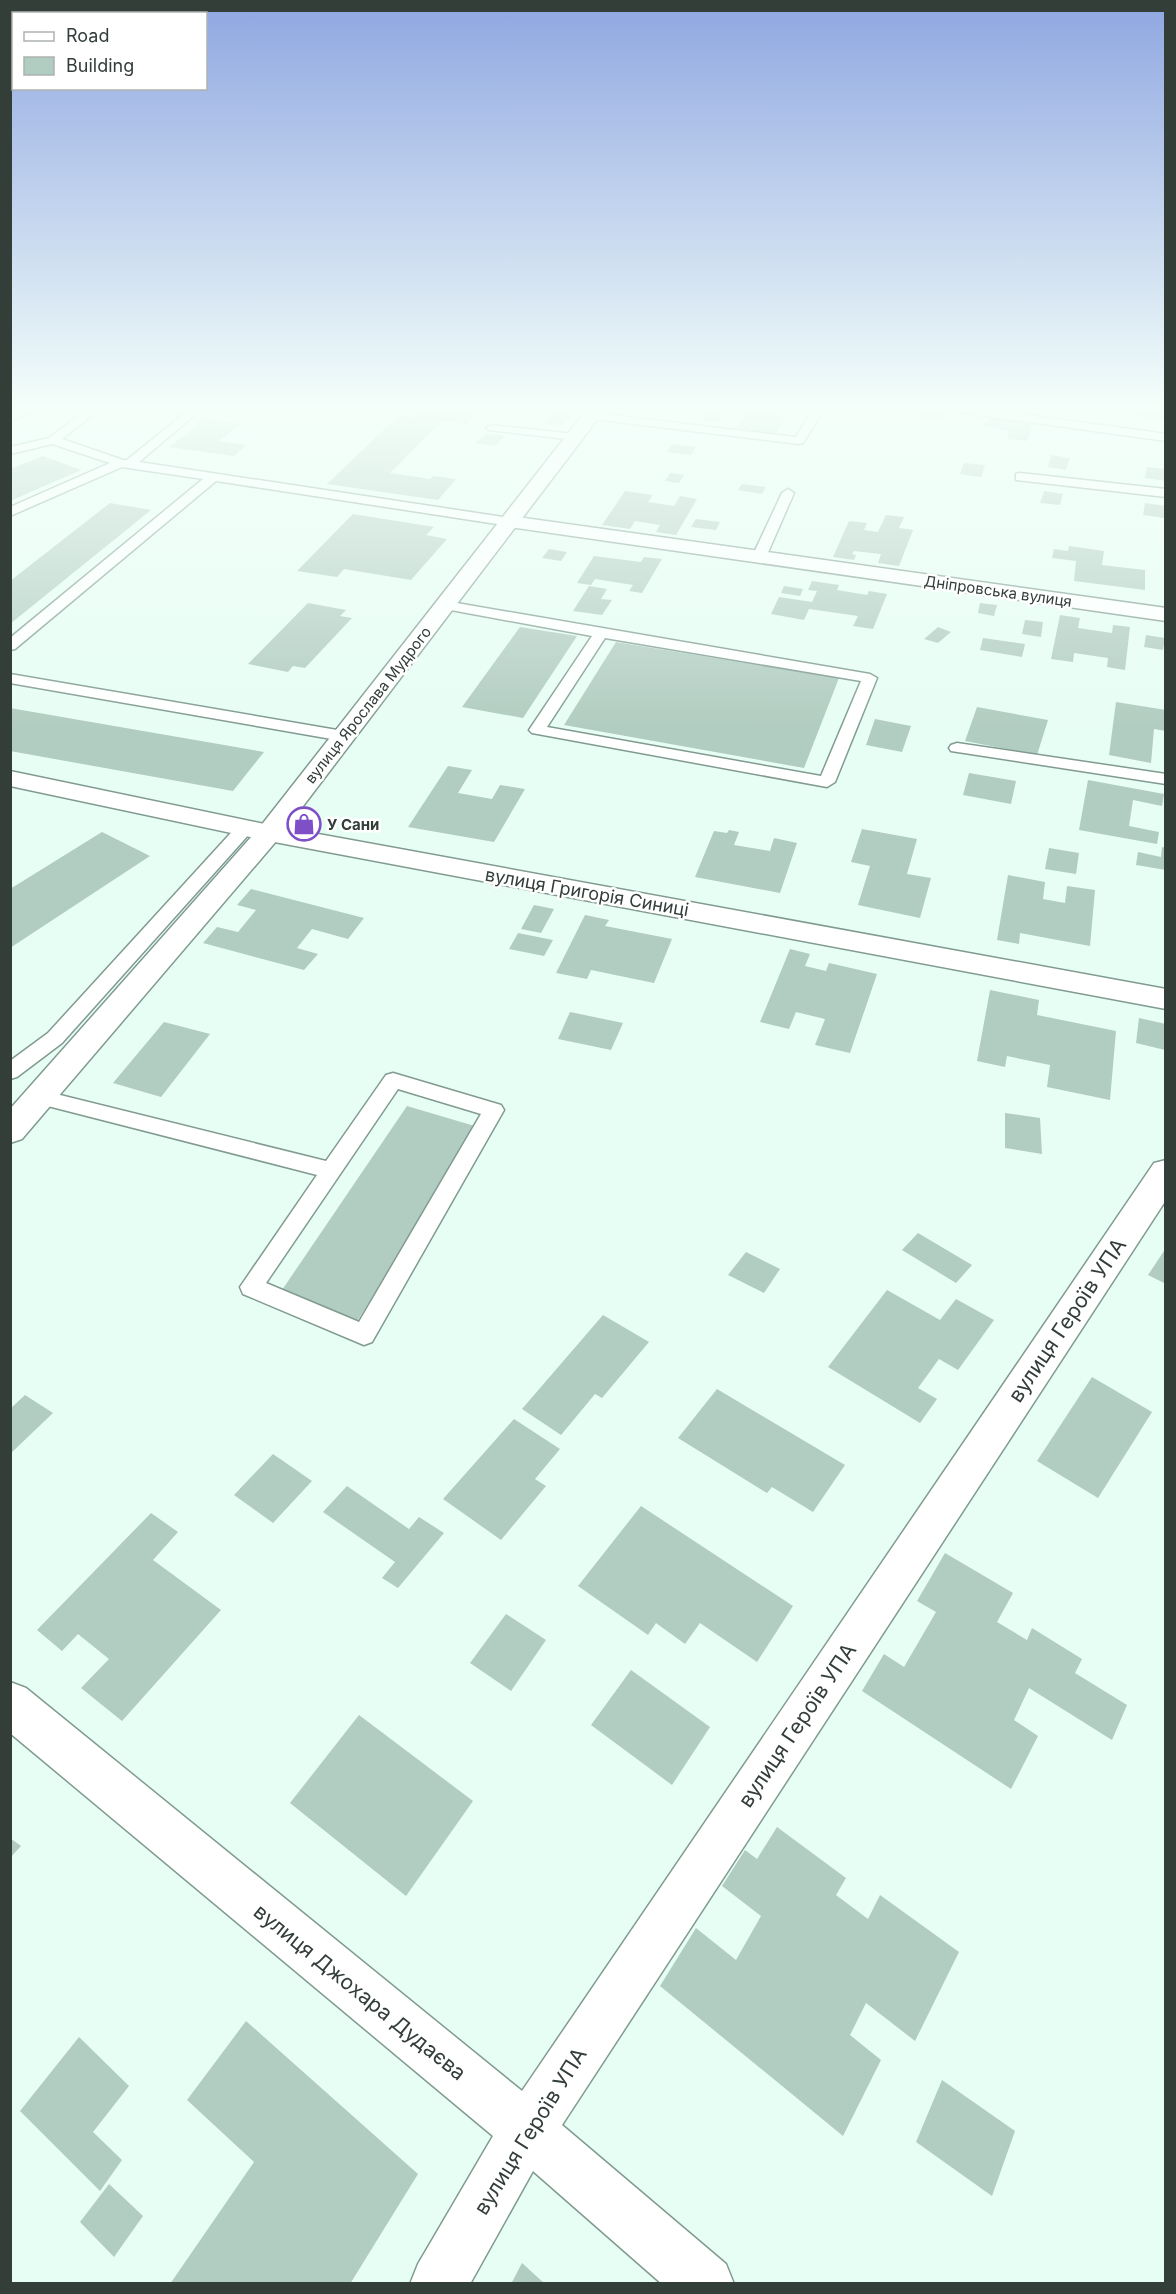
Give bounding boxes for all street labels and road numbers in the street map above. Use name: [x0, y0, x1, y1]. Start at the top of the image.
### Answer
street label: Дніпровська вулиця: [923, 571, 1073, 611]
street label: вулиця Ярослава Мудрого: [301, 623, 435, 787]
street label: вулиця Григорія Синиці: [484, 864, 690, 920]
street label: вулиця Героїв УПА: [1003, 1233, 1131, 1407]
street label: вулиця Героїв УПА: [733, 1638, 861, 1812]
street label: вулиця Джохара Дудаєва: [249, 1899, 471, 2085]
street label: вулиця Героїв УПА: [468, 2043, 592, 2219]

